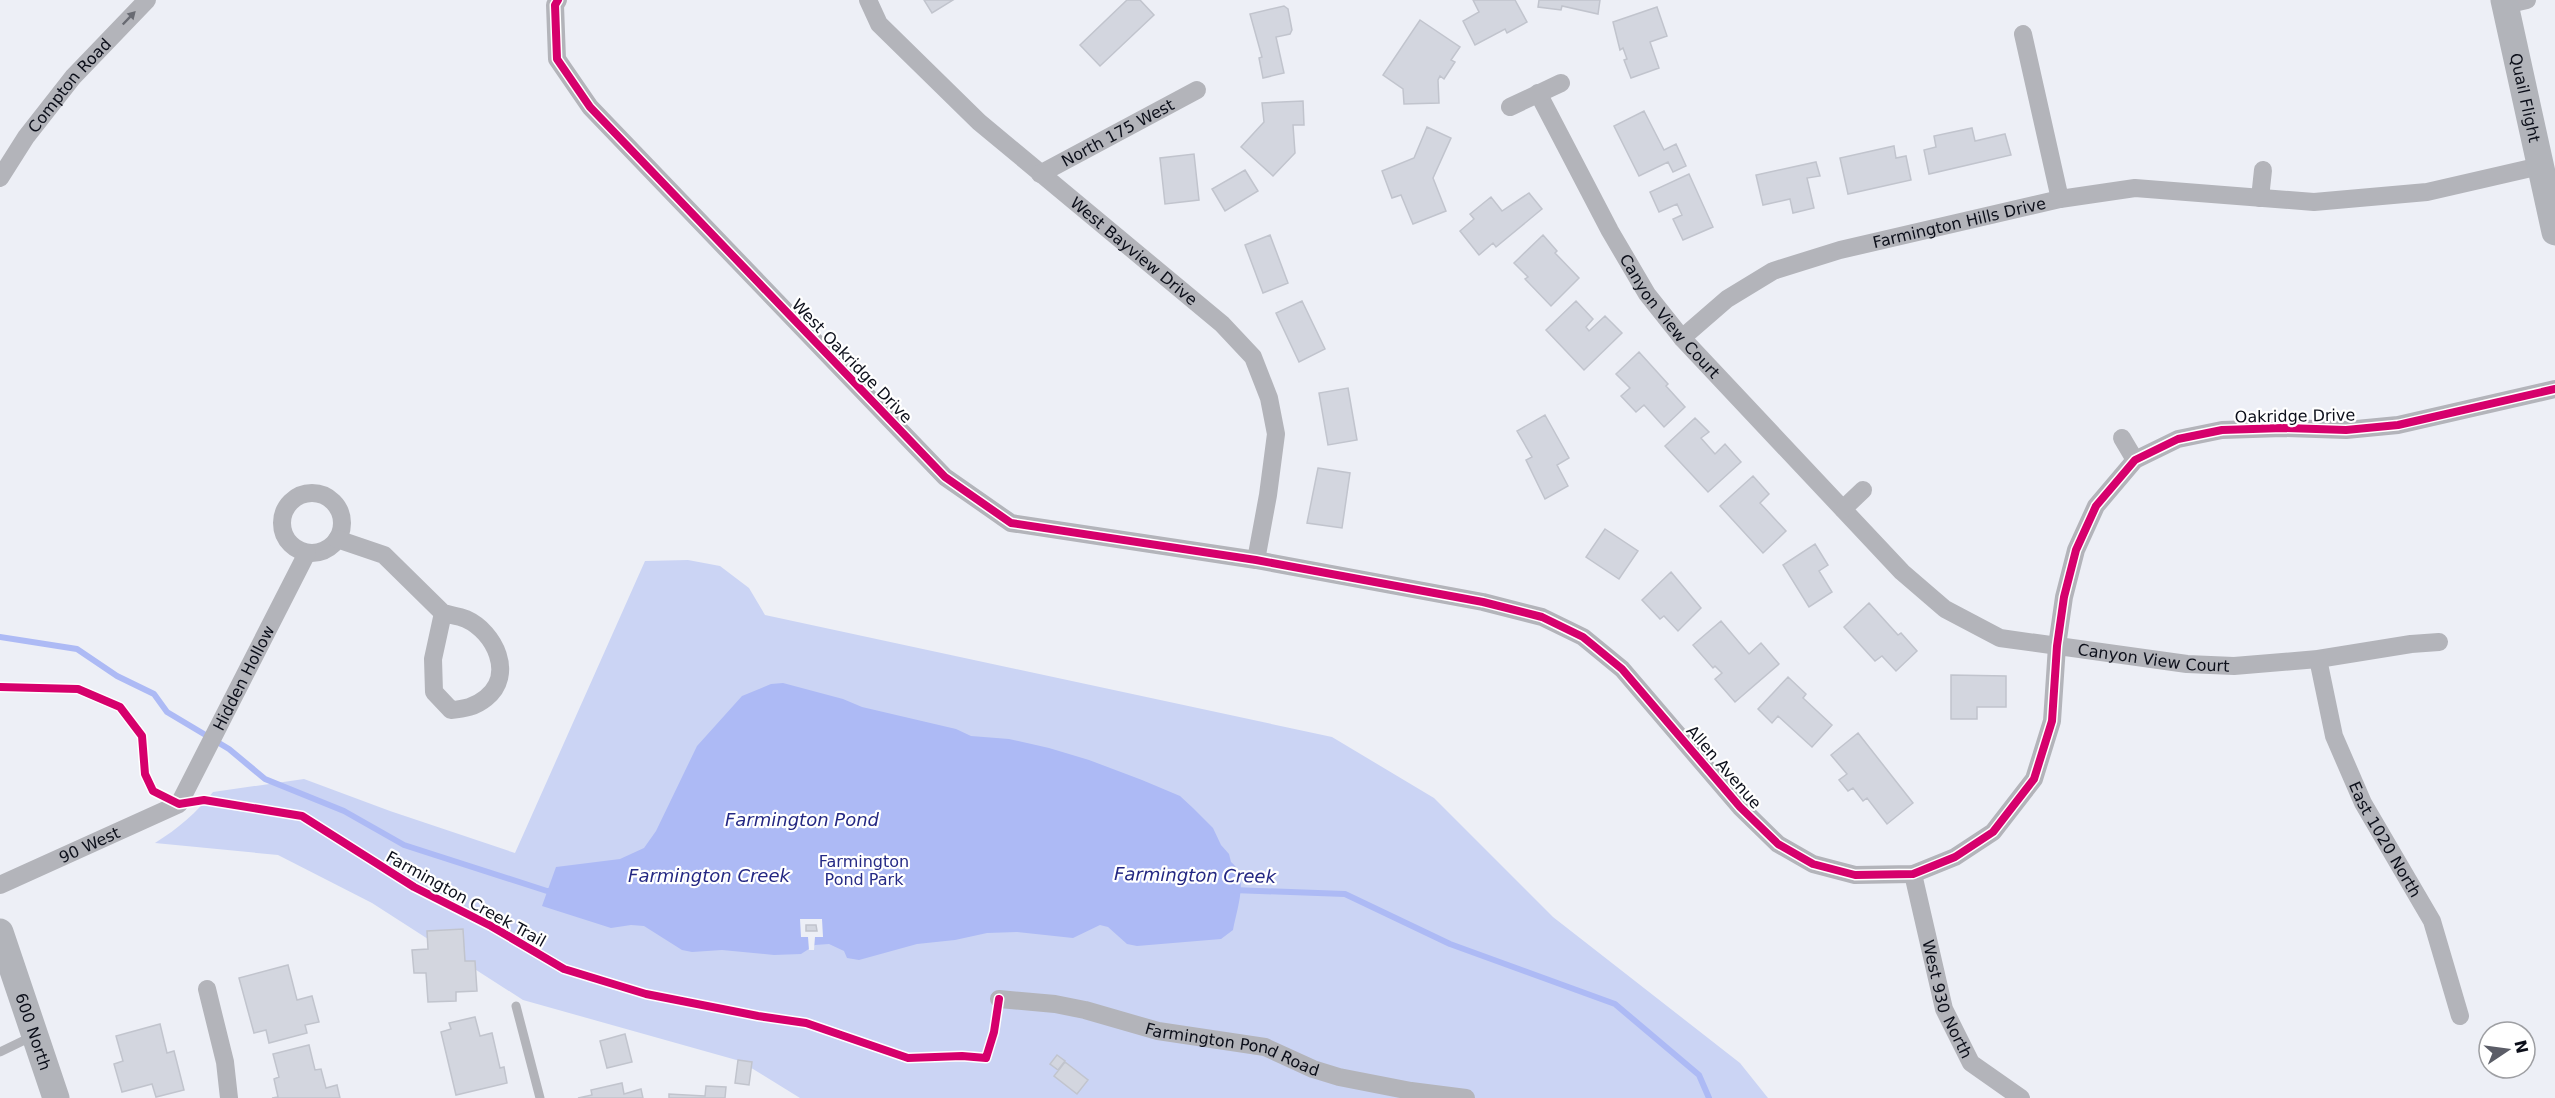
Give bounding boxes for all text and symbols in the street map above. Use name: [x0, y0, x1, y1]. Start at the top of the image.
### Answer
one-way arrow: [122, 11, 136, 26]
street label: Compton Road: [24, 34, 115, 136]
street label: Quail Flight: [2506, 51, 2545, 144]
street label: North 175 West: [1058, 95, 1177, 170]
street label: West Bayview Drive: [1067, 193, 1201, 309]
street label: Farmington Hills Drive: [1871, 193, 2048, 252]
street label: Canyon View Court: [1616, 250, 1724, 382]
street label: West Oakridge Drive: [788, 295, 916, 427]
street label: Oakridge Drive: [2235, 405, 2355, 427]
street label: Hidden Hollow: [209, 622, 278, 734]
street label: Canyon View Court: [2077, 639, 2230, 675]
street label: Allen Avenue: [1683, 721, 1765, 813]
street label: East 1020 North: [2345, 778, 2425, 901]
water label: Farmington Pond: [725, 809, 880, 830]
street label: 90 West: [56, 823, 123, 867]
street label: Farmington Creek Trail: [383, 847, 549, 951]
park label: Farmington Pond Park: [819, 852, 909, 889]
water label: Farmington Creek: [1114, 863, 1278, 887]
water label: Farmington Creek: [628, 865, 792, 886]
street label: West 930 North: [1919, 938, 1977, 1061]
street label: 600 North: [12, 990, 55, 1073]
street label: Farmington Pond Road: [1143, 1018, 1322, 1080]
north arrow: [2477, 1020, 2537, 1080]
text: N: [2510, 1038, 2532, 1055]

